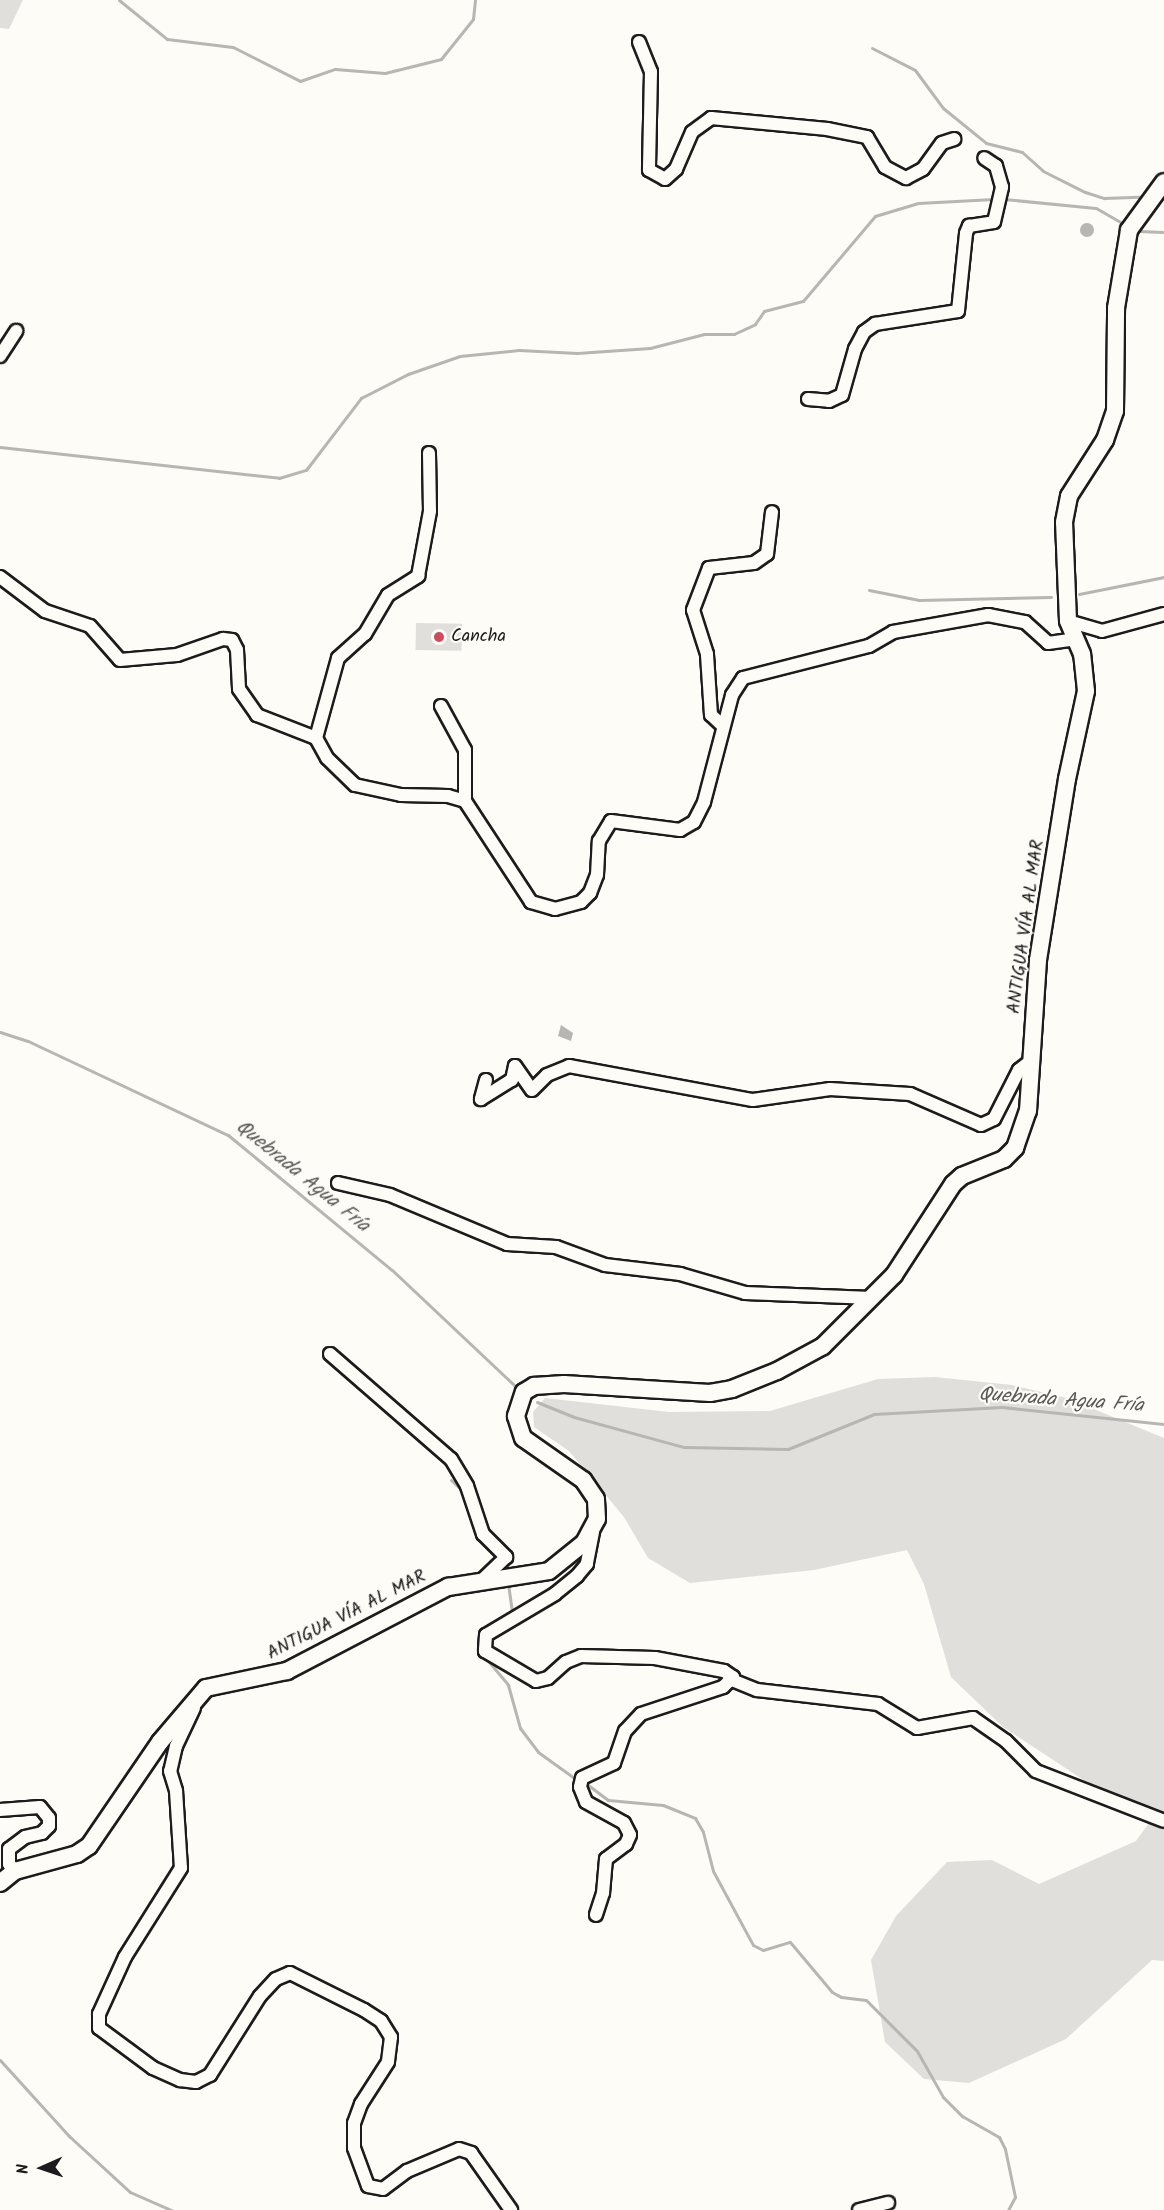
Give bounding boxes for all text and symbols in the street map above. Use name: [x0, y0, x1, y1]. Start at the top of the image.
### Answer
place label: Cancha: [451, 626, 506, 648]
marker: Cancha: [432, 630, 446, 644]
street label: ANTIGUA VÍA AL MAR: [1004, 839, 1050, 1015]
water label: Quebrada Agua Fría: [230, 1116, 374, 1238]
water label: Quebrada Agua Fría: [978, 1383, 1144, 1419]
street label: ANTIGUA VÍA AL MAR: [264, 1567, 430, 1665]
north arrow: [12, 2138, 72, 2198]
text: N: [11, 2163, 36, 2175]

